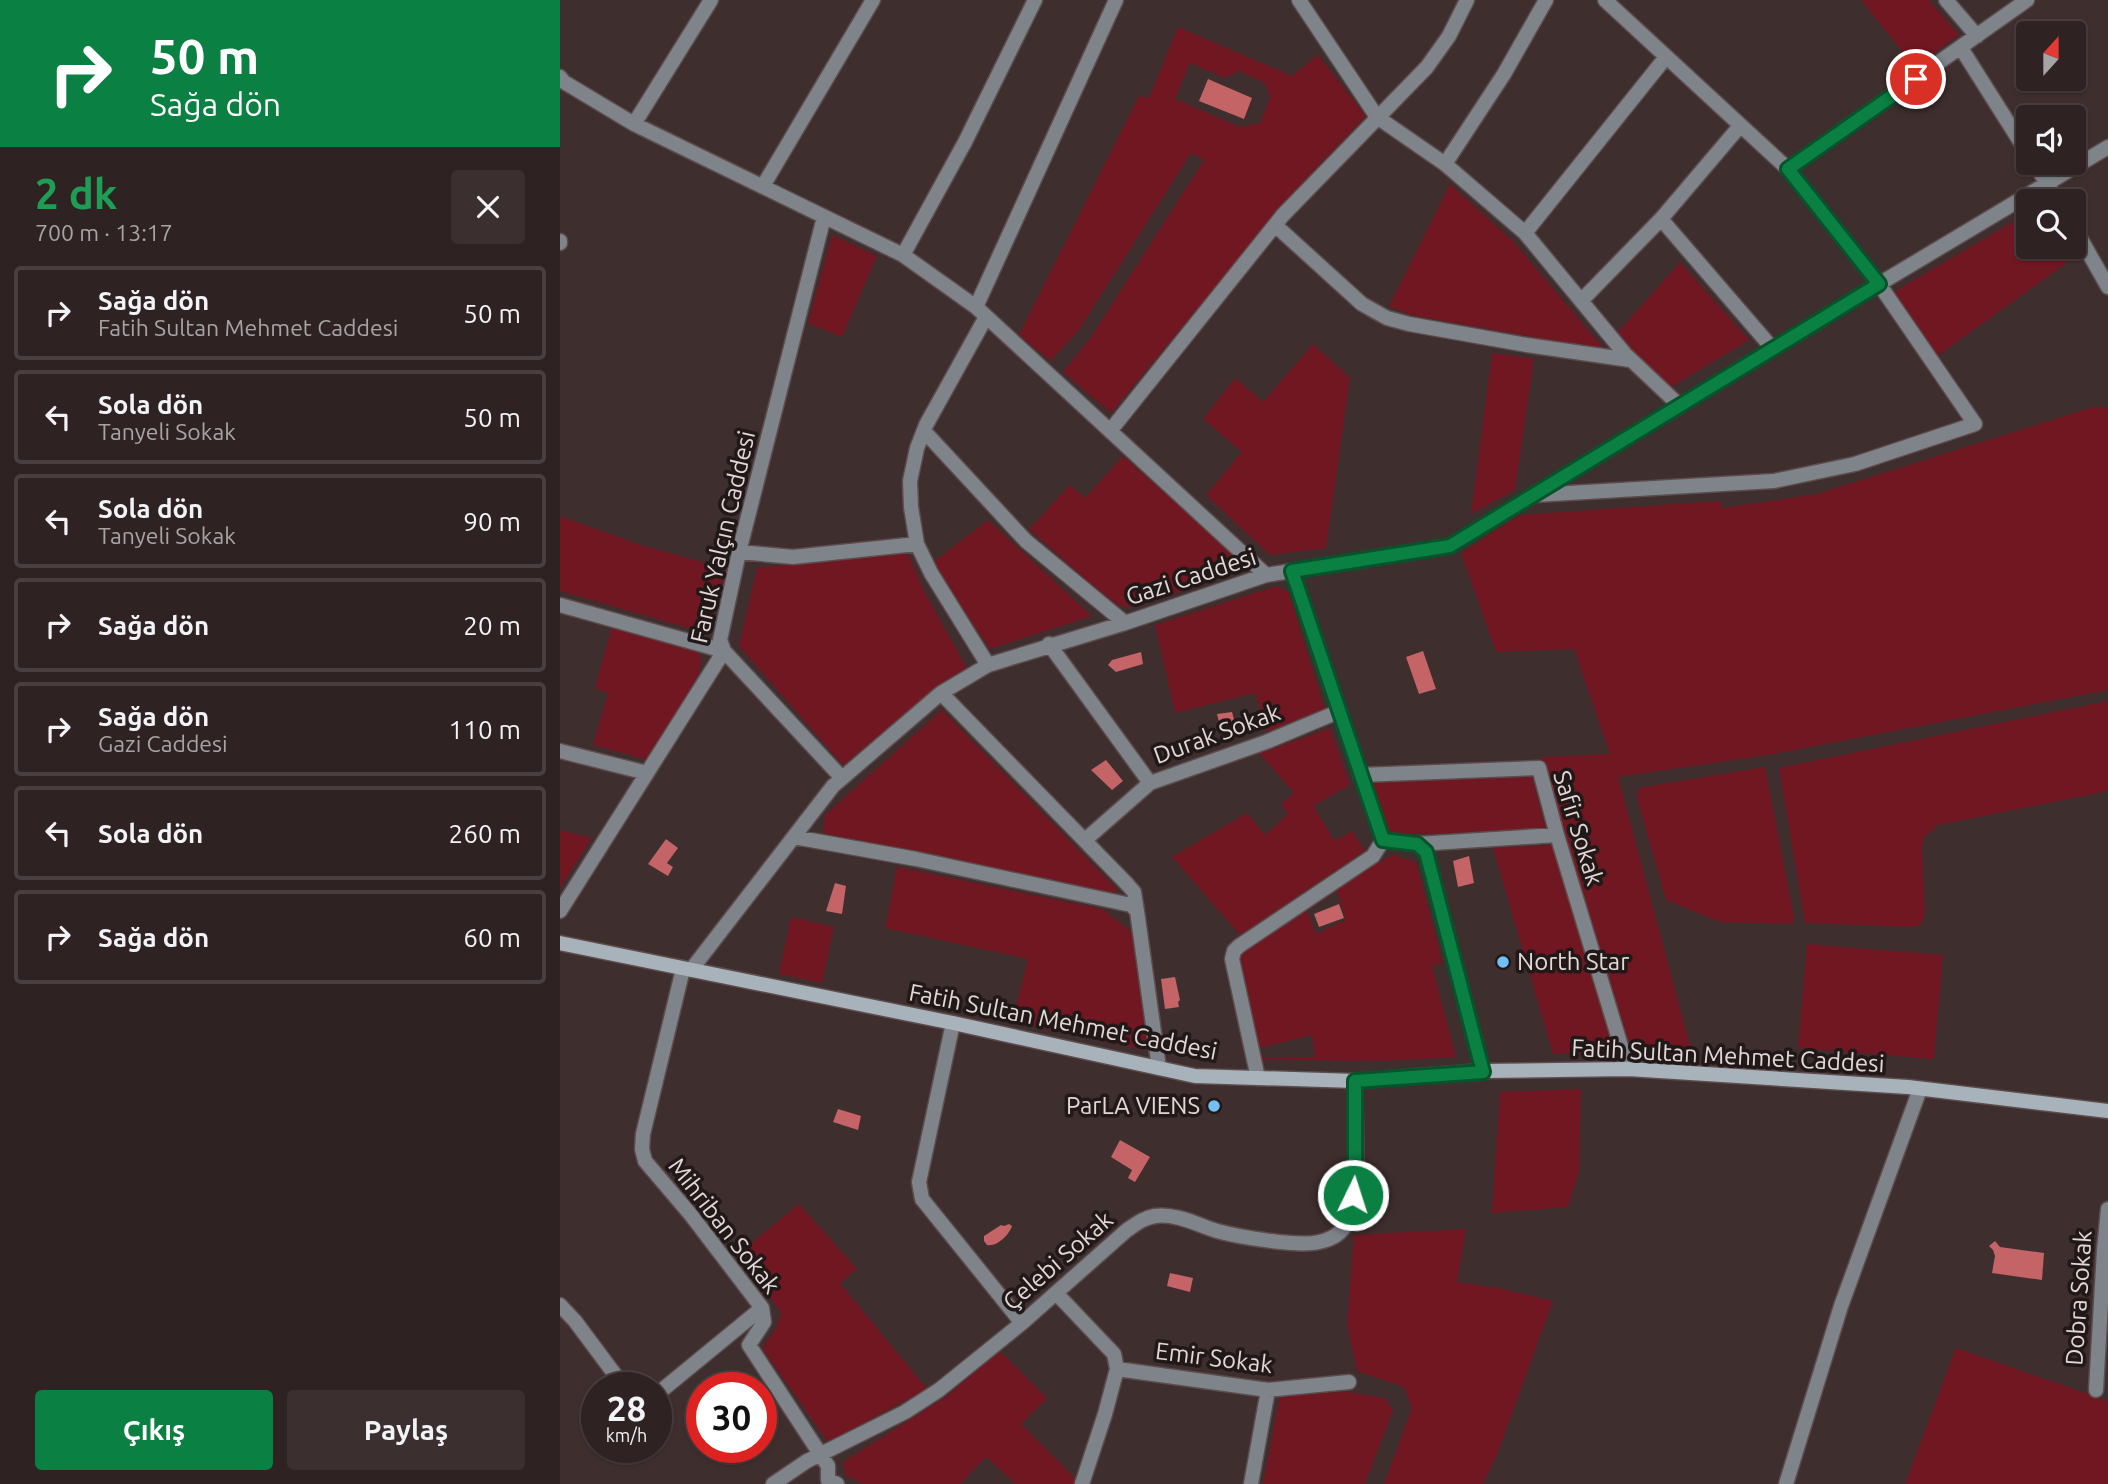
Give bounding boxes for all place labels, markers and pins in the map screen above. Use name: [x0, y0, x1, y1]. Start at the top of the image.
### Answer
pin: [1886, 49, 1946, 109]
place label: North Star: [1517, 948, 1629, 975]
marker: North Star: [1495, 954, 1511, 970]
place label: ParLA VIENS: [1066, 1092, 1200, 1119]
marker: ParLA VIENS: [1206, 1098, 1222, 1114]

